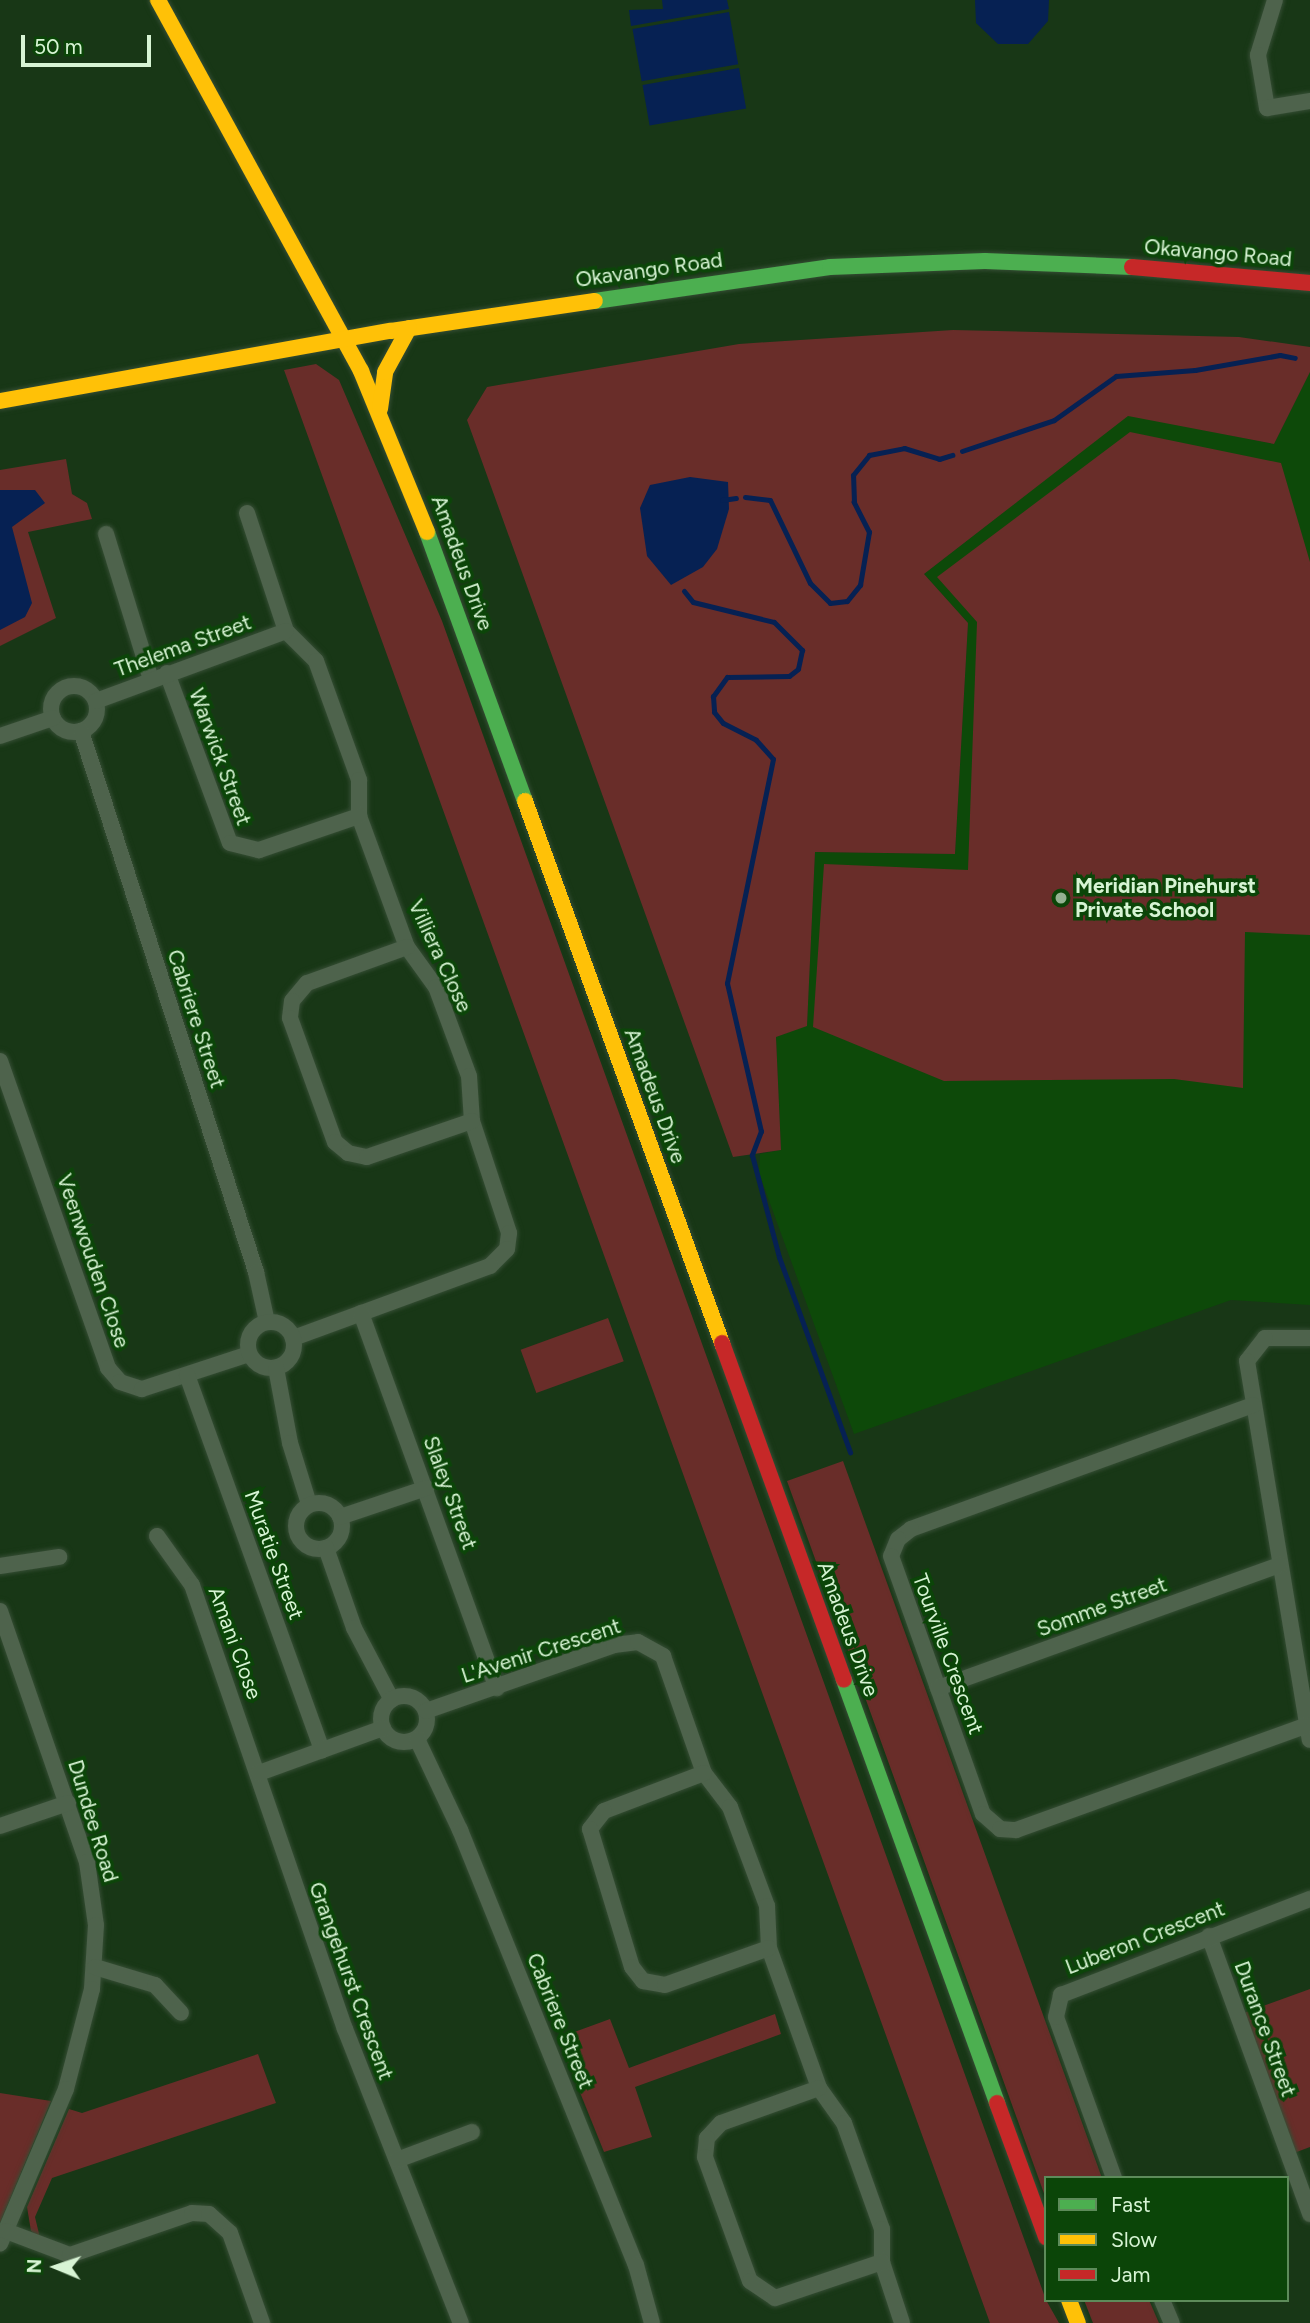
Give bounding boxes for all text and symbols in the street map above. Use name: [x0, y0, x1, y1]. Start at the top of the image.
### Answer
scale bar: [24, 21, 154, 65]
text: 50 m: [34, 34, 83, 59]
street label: Okavango Road: [1143, 234, 1293, 272]
street label: Okavango Road: [574, 247, 724, 293]
street label: Amadeus Drive: [426, 492, 498, 634]
street label: Thelema Street: [111, 610, 255, 682]
street label: Warwick Street: [184, 685, 256, 829]
place label: Meridian Pinehurst Private School: [1075, 873, 1256, 923]
marker: Meridian Pinehurst Private School: [1053, 890, 1069, 906]
street label: Villiera Close: [403, 896, 477, 1016]
street label: Cabriere Street: [162, 947, 230, 1091]
street label: Amadeus Drive: [619, 1025, 691, 1167]
street label: Veenwouden Close: [51, 1171, 135, 1351]
street label: Slaley Street: [418, 1433, 482, 1553]
street label: Muratie Street: [239, 1487, 309, 1623]
street label: Amadeus Drive: [812, 1558, 884, 1700]
street label: Tourville Crescent: [907, 1570, 989, 1738]
street label: Somme Street: [1034, 1572, 1170, 1642]
street label: Amani Close: [203, 1583, 267, 1703]
street label: L'Avenir Crescent: [458, 1613, 624, 1689]
street label: Dundee Road: [62, 1757, 124, 1885]
street label: Grangehurst Crescent: [303, 1879, 399, 2083]
street label: Luberon Crescent: [1062, 1896, 1228, 1980]
street label: Cabriere Street: [521, 1949, 599, 2093]
street label: Durance Street: [1229, 1958, 1301, 2100]
legend: [1044, 2176, 1289, 2302]
text: Fast: [1111, 2192, 1151, 2217]
text: Slow: [1111, 2227, 1157, 2252]
north arrow: [21, 2232, 91, 2302]
text: N: [23, 2259, 46, 2274]
text: Jam: [1111, 2262, 1150, 2287]

